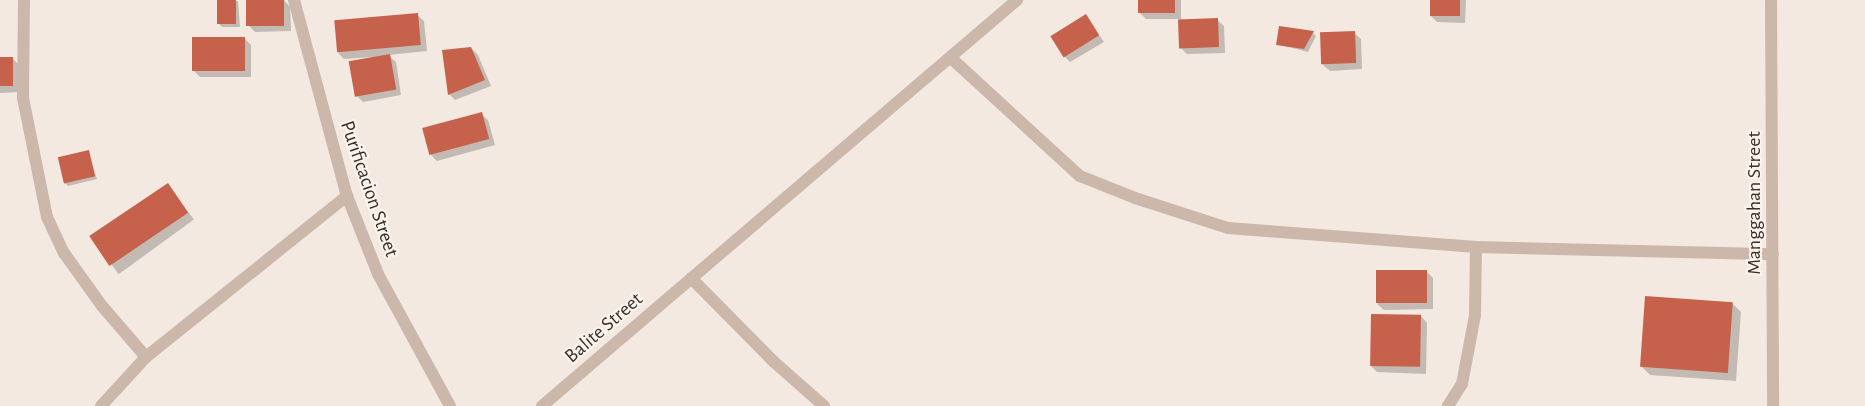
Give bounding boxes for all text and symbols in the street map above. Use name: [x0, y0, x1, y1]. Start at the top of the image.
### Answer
street label: Purificacion Street: [335, 118, 403, 260]
street label: Manggahan Street: [1742, 131, 1766, 275]
street label: Balite Street: [560, 288, 648, 368]

